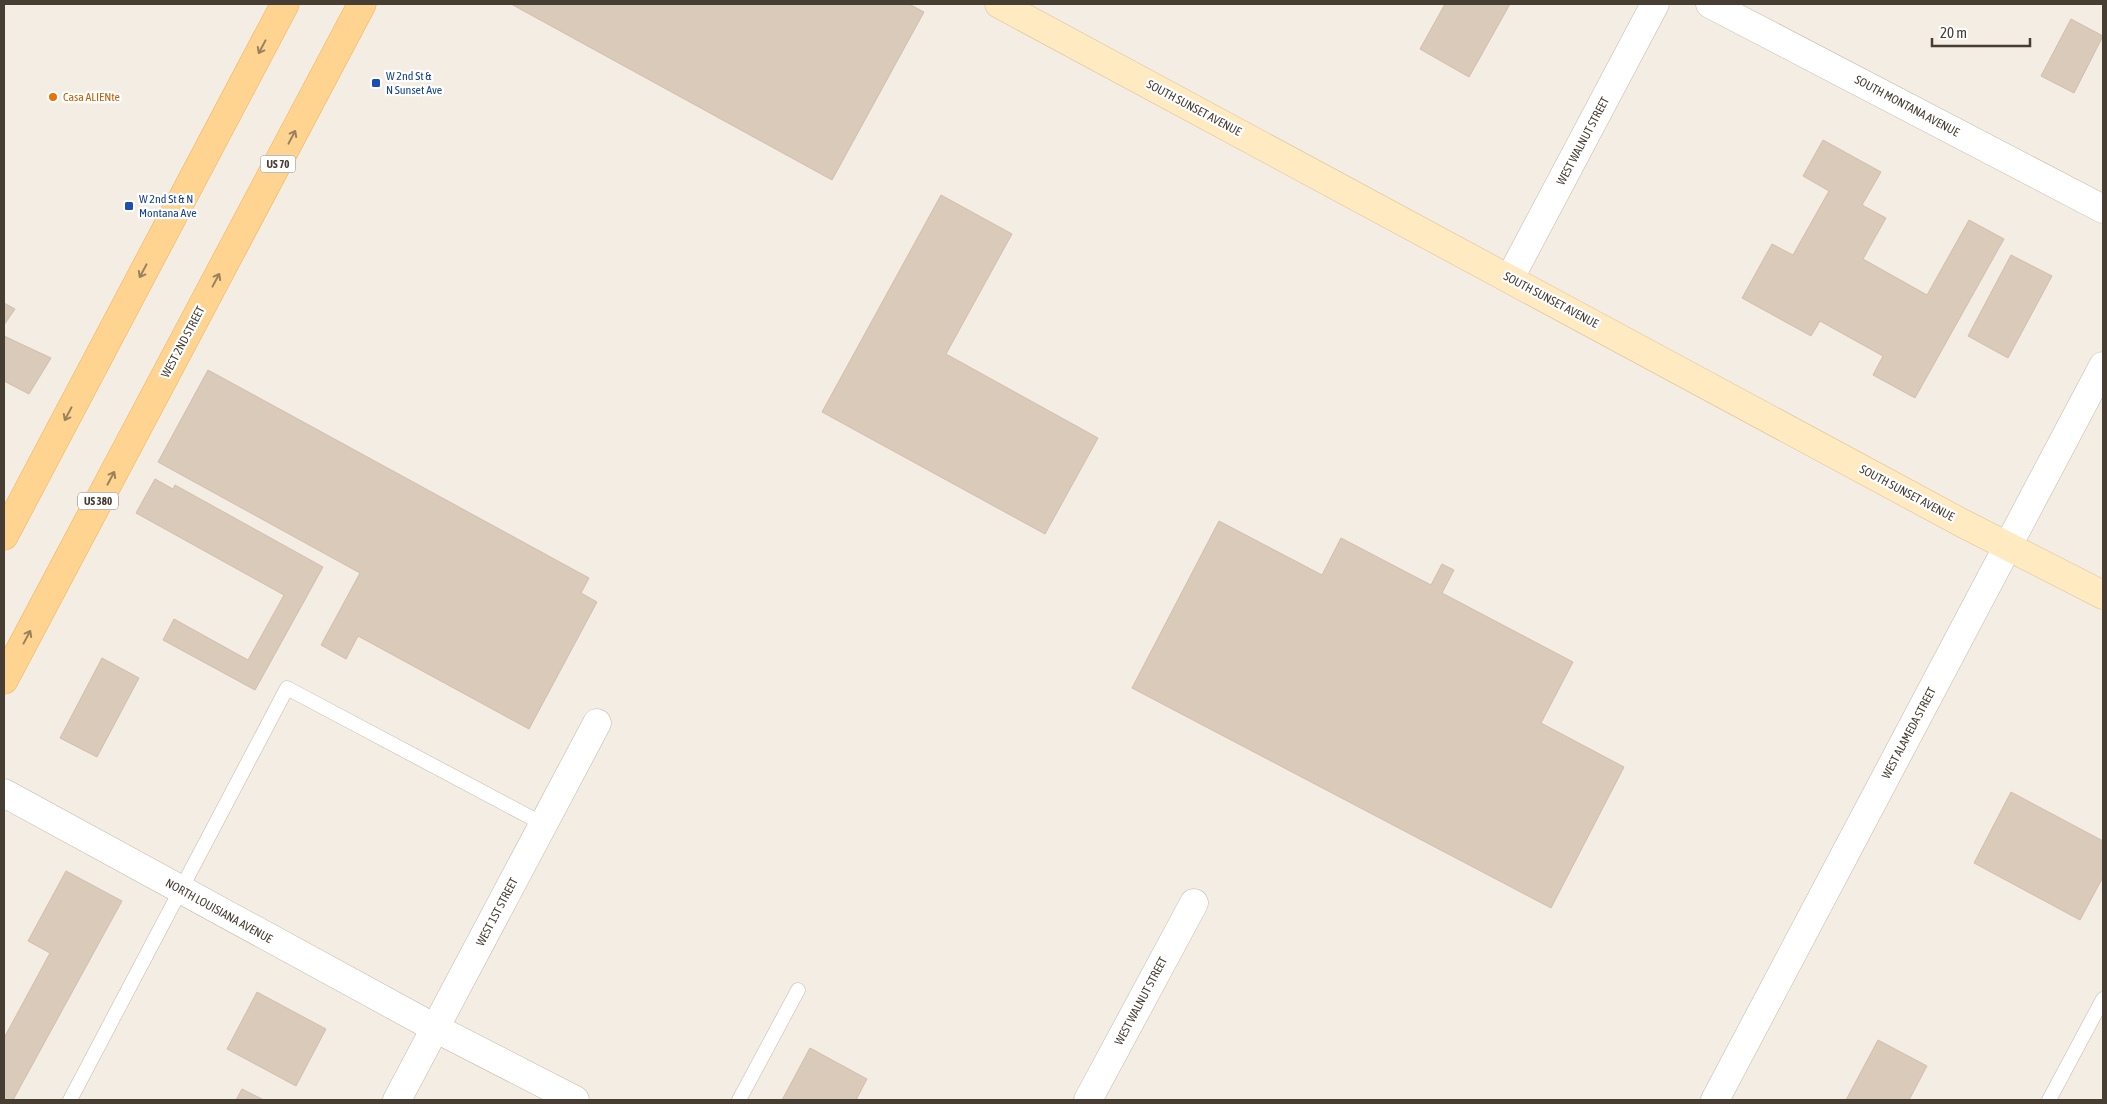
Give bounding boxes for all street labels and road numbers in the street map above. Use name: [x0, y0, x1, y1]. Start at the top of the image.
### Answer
street label: SOUTH MONTANA AVENUE: [1852, 73, 1962, 139]
street label: SOUTH SUNSET AVENUE: [1144, 77, 1244, 139]
street label: WEST WALNUT STREET: [1554, 94, 1612, 187]
road number: US 70: [260, 156, 296, 172]
street label: SOUTH SUNSET AVENUE: [1501, 269, 1601, 331]
street label: WEST 2ND STREET: [158, 303, 208, 380]
street label: SOUTH SUNSET AVENUE: [1857, 462, 1957, 524]
road number: US 380: [78, 492, 118, 510]
street label: WEST ALAMEDA STREET: [1879, 684, 1939, 781]
street label: WEST 1ST STREET: [473, 875, 521, 948]
street label: NORTH LOUISIANA AVENUE: [163, 876, 275, 946]
street label: WEST WALNUT STREET: [1112, 954, 1170, 1047]

